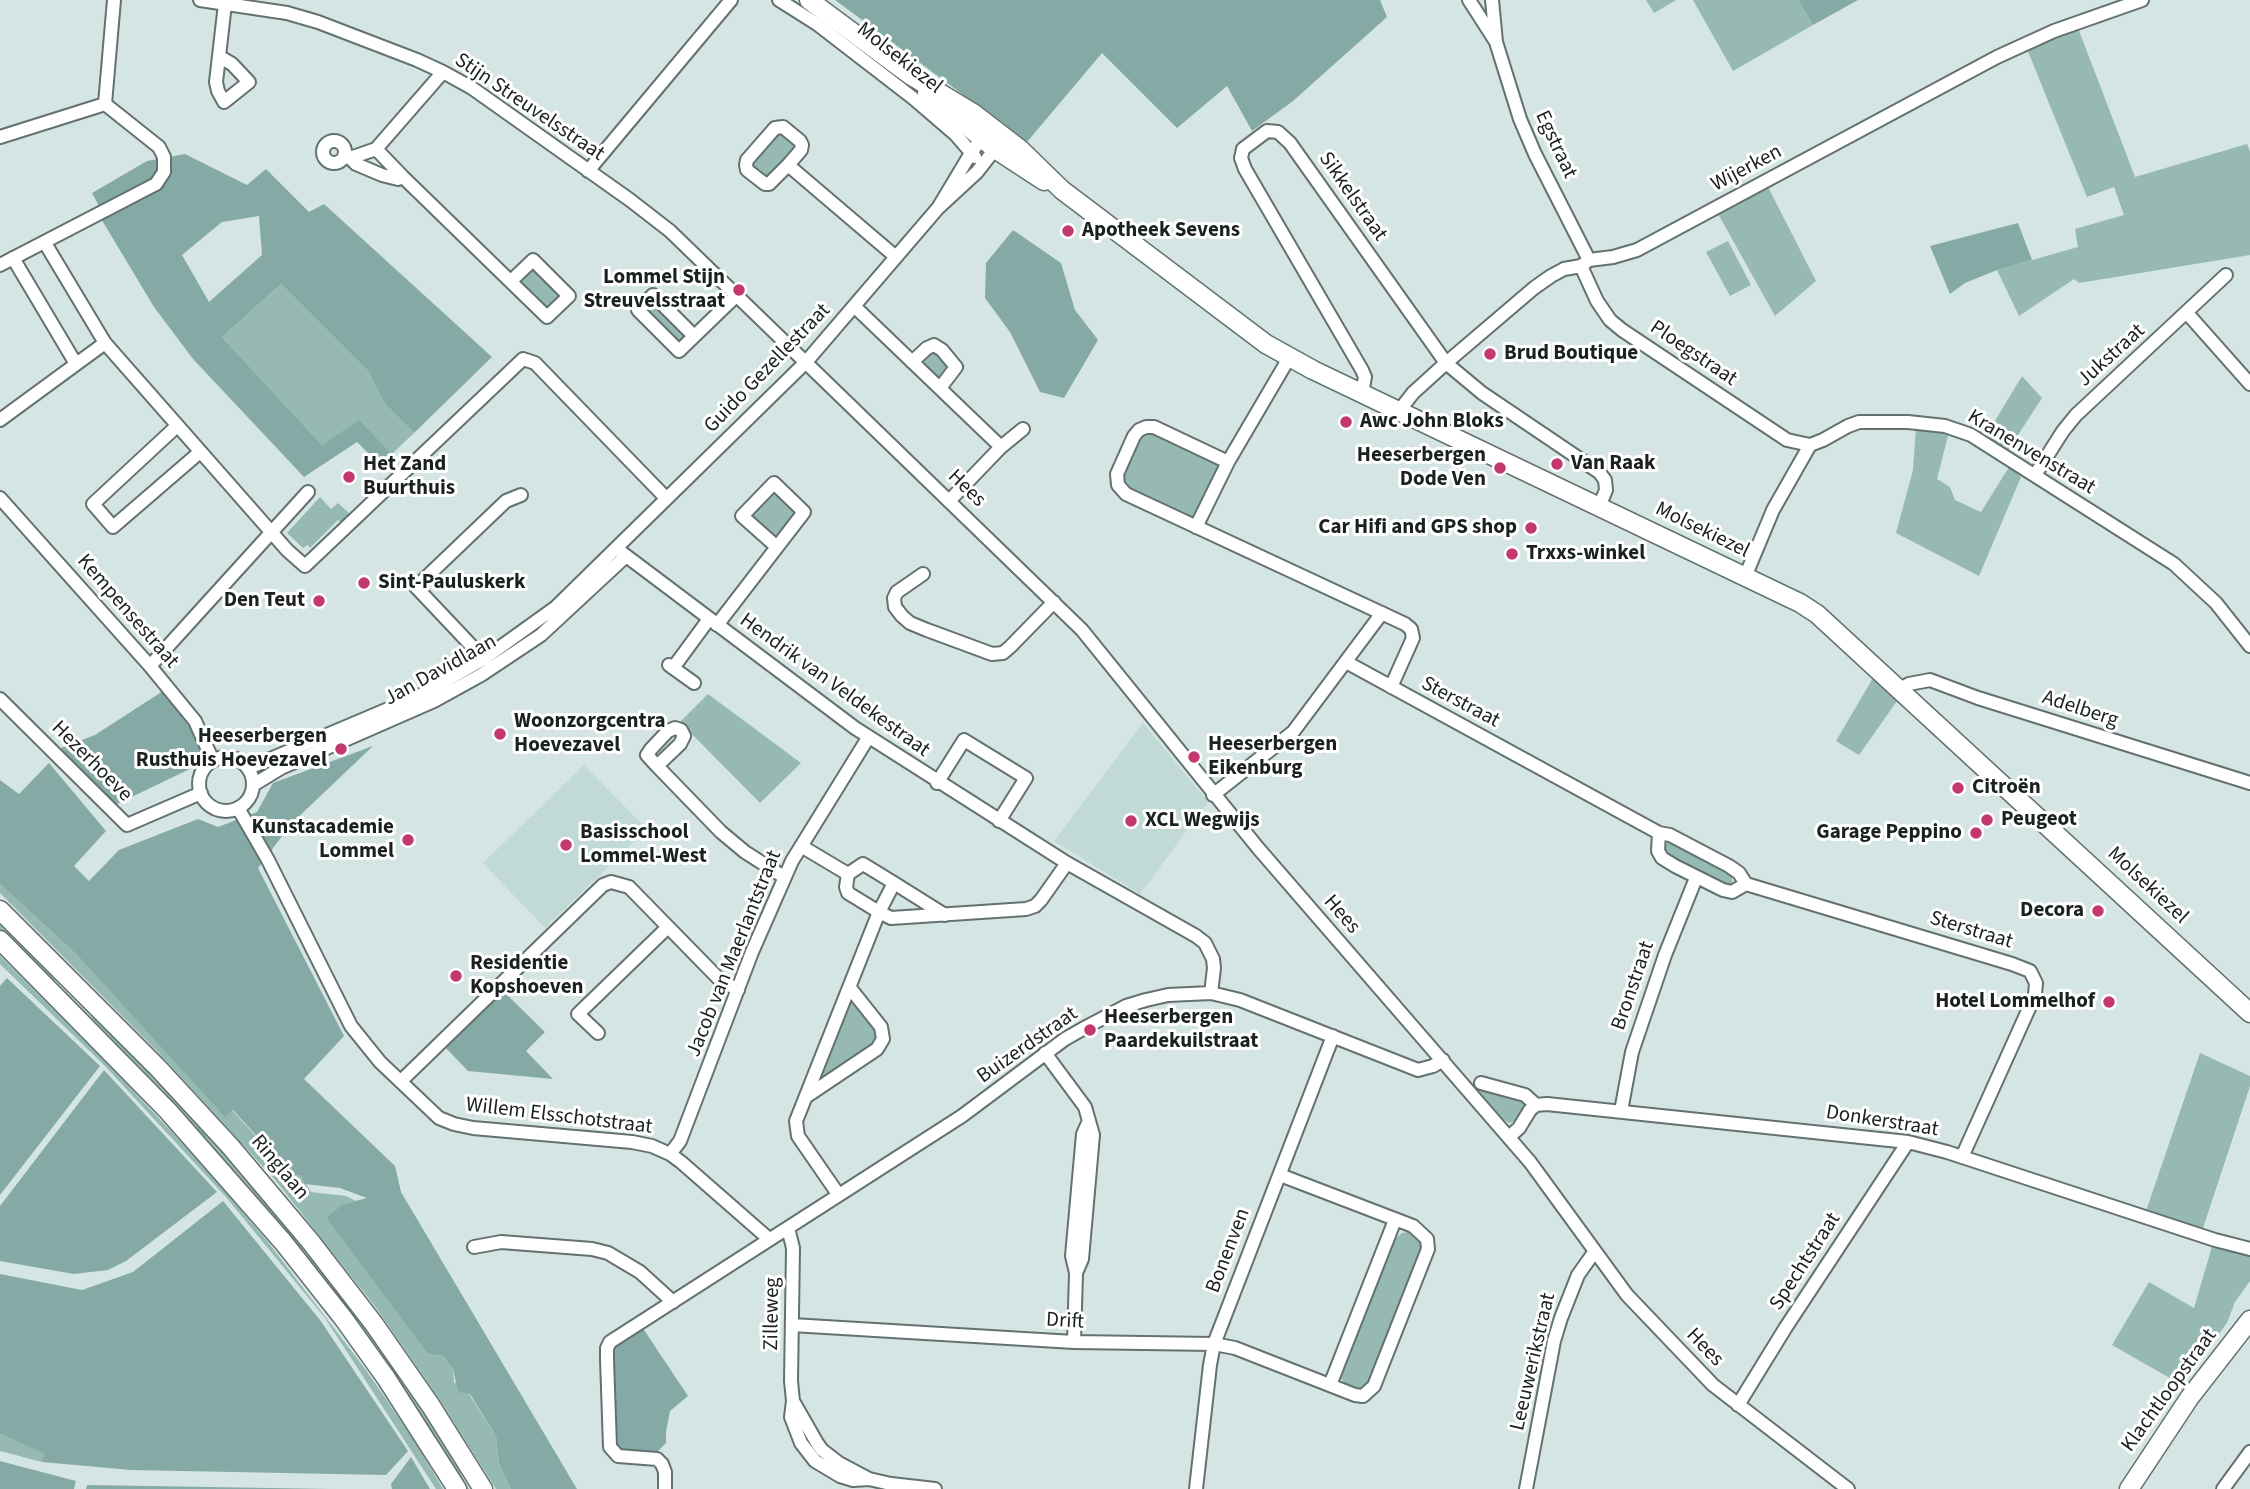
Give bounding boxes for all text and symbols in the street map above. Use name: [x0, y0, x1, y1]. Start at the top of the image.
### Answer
street label: Molsekiezel: [851, 18, 947, 100]
street label: Stijn Streuvelsstraat: [449, 49, 609, 167]
street label: Egstraat: [1528, 107, 1582, 183]
street label: Wijerken: [1707, 140, 1787, 198]
street label: Sikkelstraat: [1312, 148, 1392, 246]
place label: Apotheek Sevens: [1082, 218, 1240, 244]
marker: Apotheek Sevens: [1060, 223, 1076, 239]
place label: Lommel Stijn Streuvelsstraat: [583, 265, 725, 315]
marker: Lommel Stijn Streuvelsstraat: [731, 282, 747, 298]
street label: Guido Gezellestraat: [700, 299, 836, 439]
street label: Ploegstraat: [1645, 316, 1741, 392]
street label: Jukstraat: [2073, 319, 2151, 393]
place label: Brud Boutique: [1504, 341, 1638, 367]
marker: Brud Boutique: [1482, 346, 1498, 362]
street label: Kranenvenstraat: [1962, 405, 2100, 501]
place label: Awc John Bloks: [1360, 409, 1504, 435]
marker: Awc John Bloks: [1338, 414, 1354, 430]
place label: Heeserbergen Dode Ven: [1357, 443, 1486, 493]
place label: Van Raak: [1571, 451, 1656, 477]
place label: Het Zand Buurthuis: [363, 452, 455, 502]
marker: Van Raak: [1549, 456, 1565, 472]
marker: Heeserbergen Dode Ven: [1492, 460, 1508, 476]
street label: Hees: [942, 465, 990, 513]
marker: Het Zand Buurthuis: [341, 469, 357, 485]
street label: Molsekiezel: [1651, 497, 1753, 565]
place label: Car Hifi and GPS shop: [1318, 515, 1517, 541]
marker: Car Hifi and GPS shop: [1523, 520, 1539, 536]
place label: Trxxs-winkel: [1526, 541, 1645, 567]
marker: Trxxs-winkel: [1504, 546, 1520, 562]
street label: Kempensestraat: [71, 550, 183, 674]
place label: Sint-Pauluskerk: [378, 570, 525, 596]
marker: Sint-Pauluskerk: [356, 575, 372, 591]
place label: Den Teut: [224, 588, 305, 614]
marker: Den Teut: [311, 593, 327, 609]
street label: Hendrik van Veldekestraat: [734, 609, 934, 763]
street label: Jan Davidlaan: [380, 630, 502, 712]
street label: Sterstraat: [1416, 672, 1504, 734]
street label: Adelberg: [2039, 686, 2121, 734]
place label: Woonzorgcentra Hoevezavel: [514, 709, 665, 759]
street label: Hezerhoeve: [45, 716, 137, 808]
place label: Heeserbergen Rusthuis Hoevezavel: [136, 724, 327, 774]
marker: Woonzorgcentra Hoevezavel: [492, 726, 508, 742]
place label: Heeserbergen Eikenburg: [1208, 732, 1337, 782]
marker: Heeserbergen Rusthuis Hoevezavel: [333, 741, 349, 757]
marker: Heeserbergen Eikenburg: [1186, 749, 1202, 765]
place label: Citroën: [1972, 775, 2041, 801]
marker: Citroën: [1950, 780, 1966, 796]
place label: Peugeot: [2001, 807, 2077, 833]
place label: XCL Wegwijs: [1145, 808, 1260, 834]
marker: Peugeot: [1979, 812, 1995, 828]
marker: XCL Wegwijs: [1123, 813, 1139, 829]
place label: Kunstacademie Lommel: [252, 815, 394, 865]
place label: Basisschool Lommel-West: [580, 820, 707, 870]
place label: Garage Peppino: [1816, 820, 1962, 846]
marker: Garage Peppino: [1968, 825, 1984, 841]
marker: Kunstacademie Lommel: [400, 832, 416, 848]
marker: Basisschool Lommel-West: [558, 837, 574, 853]
street label: Molsekiezel: [2101, 842, 2193, 930]
street label: Jacob van Maerlantstraat: [682, 847, 788, 1061]
street label: Hees: [1317, 890, 1365, 940]
place label: Decora: [2020, 898, 2084, 924]
marker: Decora: [2090, 903, 2106, 919]
street label: Sterstraat: [1926, 906, 2016, 956]
street label: Bronstraat: [1607, 938, 1661, 1034]
place label: Residentie Kopshoeven: [470, 951, 584, 1001]
marker: Residentie Kopshoeven: [448, 968, 464, 984]
place label: Hotel Lommelhof: [1935, 989, 2095, 1015]
marker: Hotel Lommelhof: [2101, 994, 2117, 1010]
street label: Buizerdstraat: [973, 1002, 1083, 1090]
place label: Heeserbergen Paardekuilstraat: [1104, 1005, 1258, 1055]
marker: Heeserbergen Paardekuilstraat: [1082, 1022, 1098, 1038]
street label: Willem Elsschotstraat: [464, 1093, 654, 1141]
street label: Donkerstraat: [1824, 1101, 1940, 1143]
street label: Ringlaan: [245, 1130, 313, 1206]
street label: Bonenven: [1201, 1205, 1257, 1297]
street label: Spechtstraat: [1765, 1208, 1847, 1316]
street label: Zilleweg: [760, 1277, 786, 1351]
street label: Leeuwerikstraat: [1506, 1291, 1562, 1433]
street label: Drift: [1045, 1308, 1085, 1336]
street label: Hees: [1680, 1324, 1728, 1372]
street label: Klachtloopstraat: [2117, 1324, 2223, 1458]

